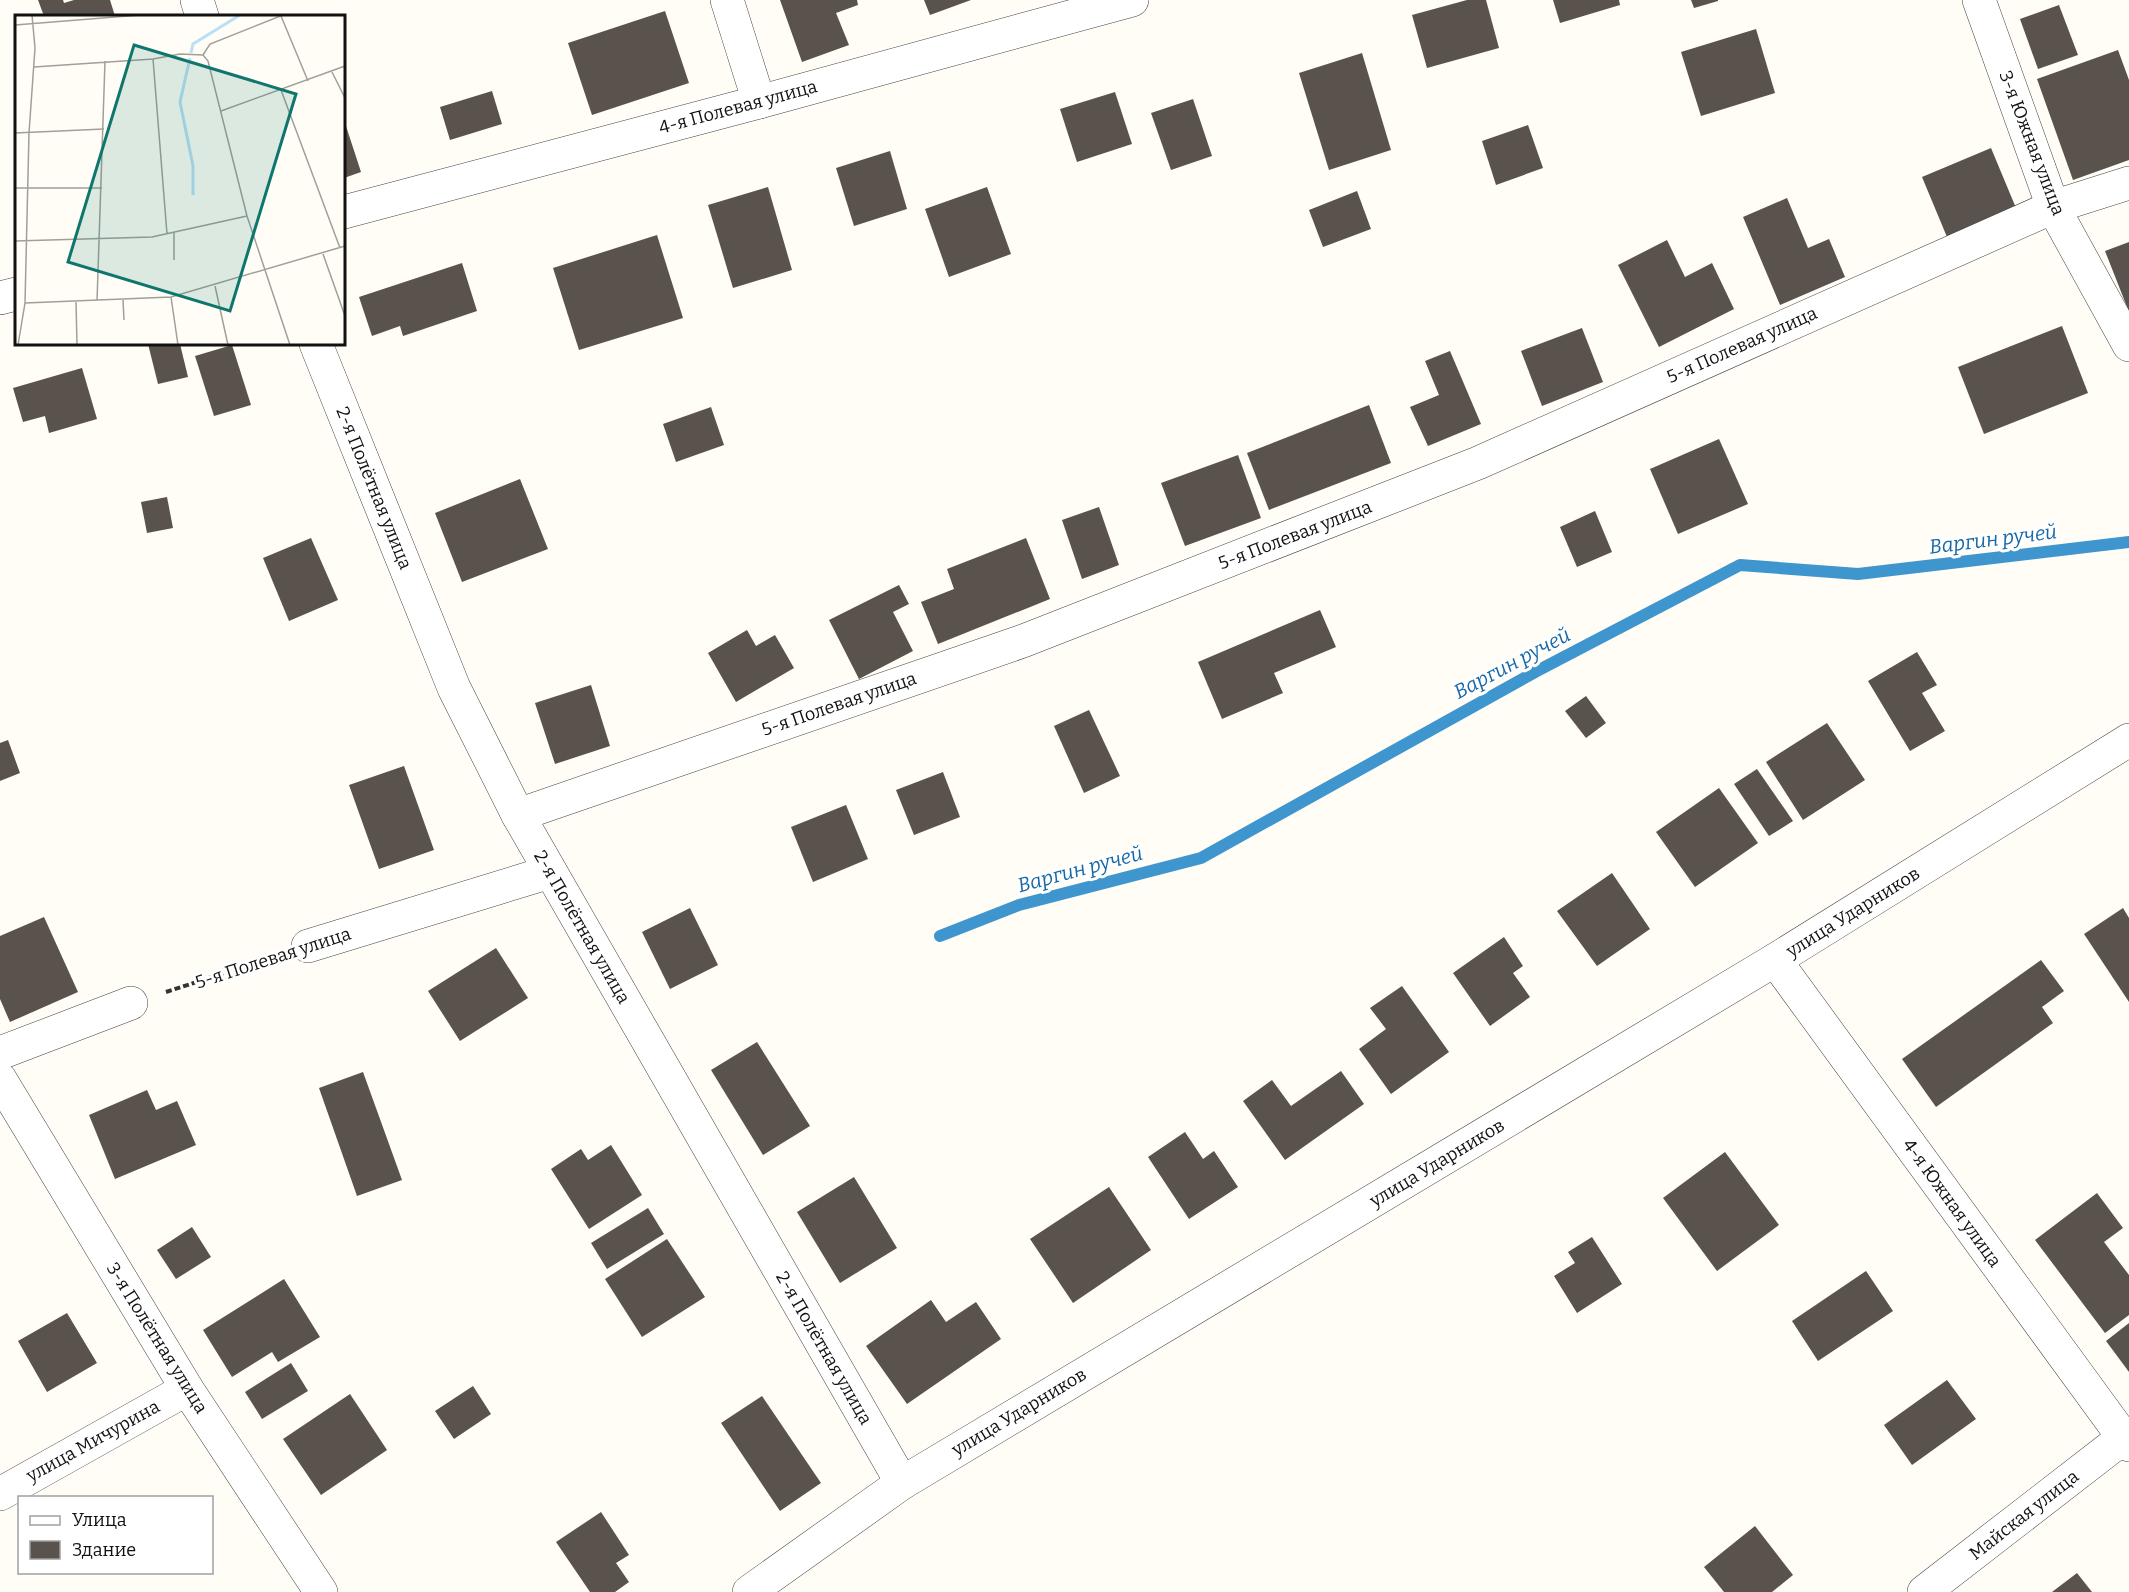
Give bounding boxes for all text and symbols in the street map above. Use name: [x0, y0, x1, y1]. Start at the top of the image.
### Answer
inset map: [15, 15, 345, 345]
street label: 3-я Южная улица: [1994, 68, 2070, 219]
street label: 4-я Полевая улица: [656, 75, 820, 139]
street label: 5-я Полевая улица: [1663, 302, 1821, 388]
street label: 2-я Полётная улица: [331, 404, 417, 573]
street label: 5-я Полевая улица: [1215, 496, 1375, 574]
water label: Варгин ручей: [1928, 519, 2058, 559]
water label: Варгин ручей: [1450, 622, 1574, 704]
street label: 5-я Полевая улица: [759, 667, 919, 741]
water label: Варгин ручей: [1015, 841, 1145, 897]
street label: 2-я Полётная улица: [529, 847, 635, 1008]
street label: улица Ударников: [1781, 862, 1924, 962]
street label: 5-я Полевая улица: [192, 922, 354, 994]
street label: улица Ударников: [1365, 1114, 1508, 1212]
street label: 4-я Южная улица: [1898, 1134, 2006, 1272]
street label: 3-я Полётная улица: [102, 1259, 212, 1418]
street label: 2-я Полётная улица: [771, 1268, 877, 1429]
street label: улица Ударников: [947, 1363, 1090, 1461]
street label: улица Мичурина: [22, 1395, 164, 1487]
street label: Майская улица: [1965, 1465, 2083, 1565]
legend: [18, 1496, 213, 1574]
text: Улица: [72, 1509, 127, 1531]
text: Здание: [72, 1539, 136, 1561]

